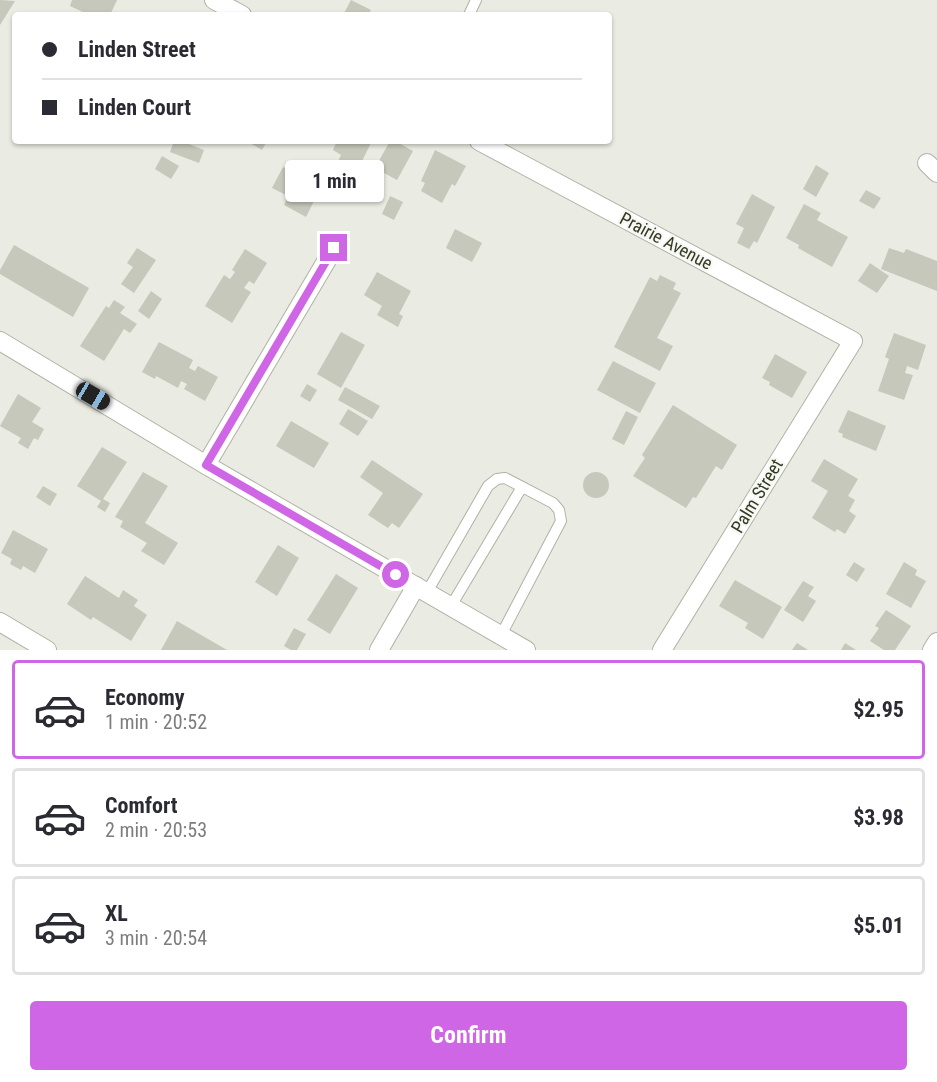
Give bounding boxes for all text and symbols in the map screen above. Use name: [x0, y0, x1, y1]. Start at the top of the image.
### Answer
text: Linden Street: [78, 37, 196, 62]
text: Linden Court: [78, 95, 191, 120]
callout: 1 min: [284, 161, 384, 203]
text: 1 min: [312, 169, 357, 193]
street label: Prairie Avenue: [616, 207, 716, 274]
route end: [320, 234, 347, 261]
car: [73, 379, 113, 413]
street label: Palm Street: [726, 455, 787, 537]
route start: [382, 561, 409, 588]
icon: car: [33, 683, 87, 737]
text: Economy: [105, 685, 185, 710]
text: $2.95: [853, 697, 904, 722]
text: 1 min · 20:52: [105, 710, 207, 734]
icon: car: [33, 791, 87, 845]
text: Comfort: [105, 793, 178, 818]
text: $3.98: [853, 805, 904, 830]
text: 2 min · 20:53: [105, 818, 207, 842]
icon: car: [33, 899, 87, 953]
text: XL: [105, 901, 128, 926]
text: $5.01: [853, 913, 904, 938]
text: 3 min · 20:54: [105, 926, 207, 950]
button: Confirm: [30, 1001, 907, 1070]

